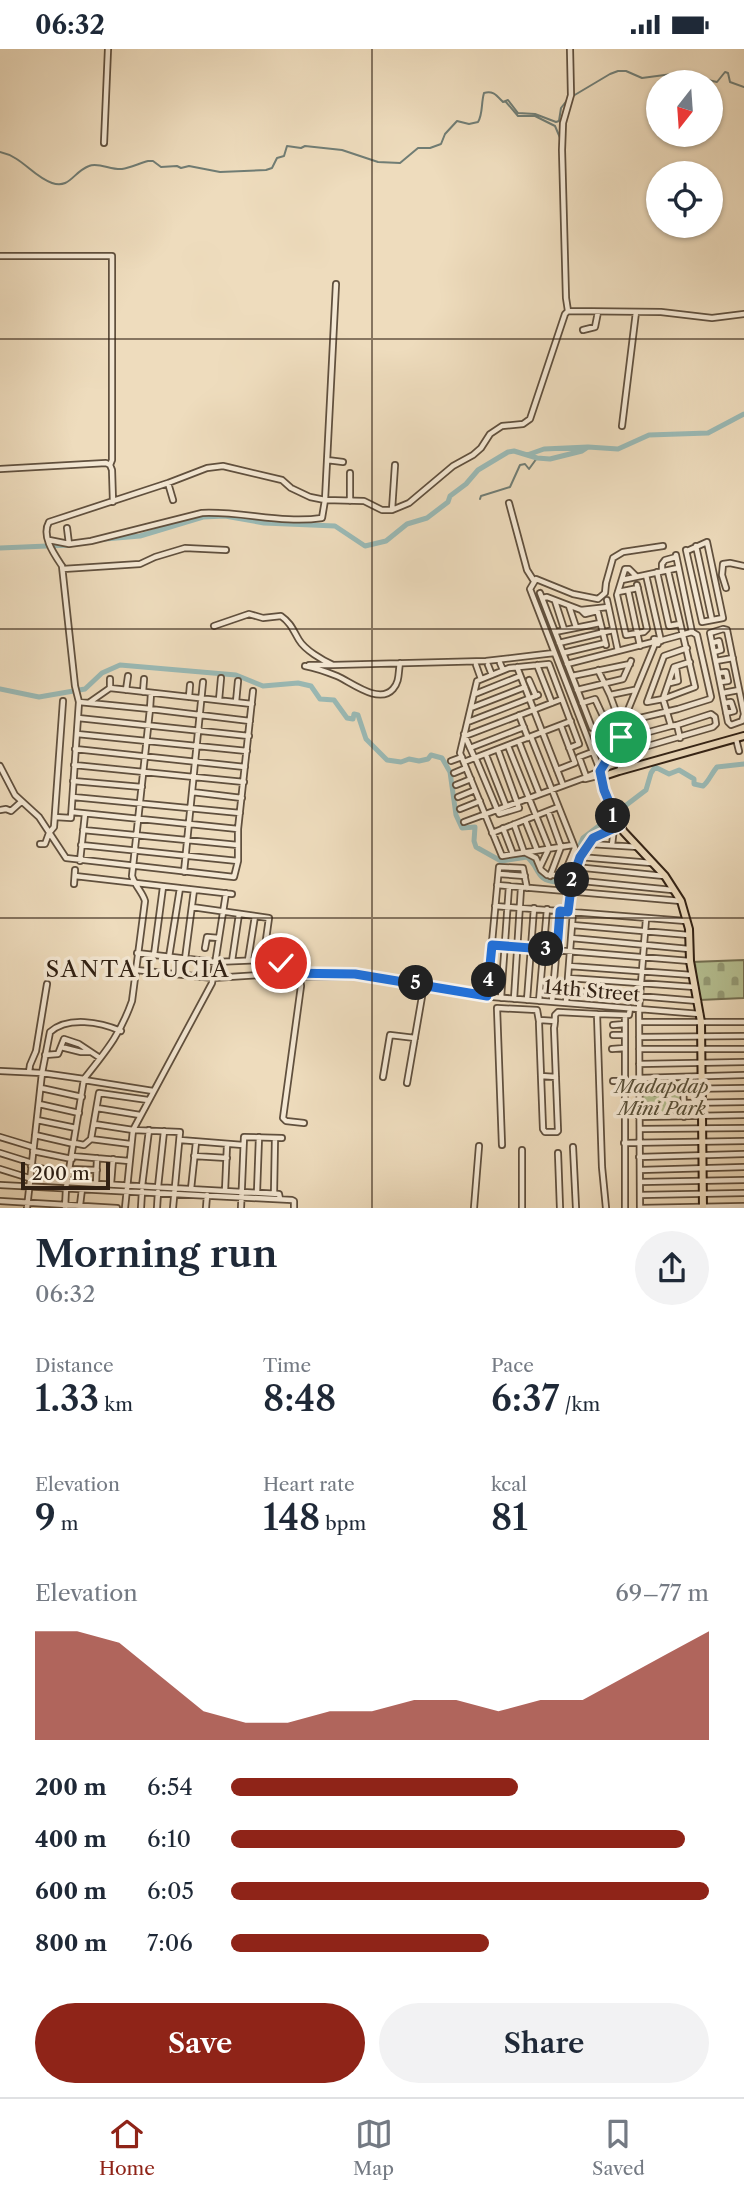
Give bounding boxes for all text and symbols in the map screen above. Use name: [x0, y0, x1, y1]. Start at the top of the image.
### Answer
text: 06:32: [35, 9, 105, 41]
north arrow: [646, 70, 723, 147]
map controls: [646, 70, 723, 238]
button: locate: [646, 161, 723, 238]
pin: [591, 707, 651, 767]
icon: arrive: [602, 718, 640, 756]
pin: 1: [596, 799, 630, 833]
text: 1: [608, 804, 617, 827]
pin: 2: [554, 863, 590, 897]
text: 2: [566, 868, 577, 891]
pin: 3: [528, 932, 564, 967]
pin: [251, 933, 311, 993]
text: 3: [540, 937, 551, 960]
icon: check: [262, 944, 300, 982]
district label: SANTA LUCIA: [45, 955, 231, 983]
pin: 4: [472, 963, 506, 997]
pin: 5: [398, 965, 434, 1000]
text: 4: [483, 968, 494, 991]
text: 5: [410, 971, 421, 994]
street label: 14th Street: [543, 975, 641, 1007]
park label: Madapdap Mini Park: [613, 1075, 709, 1120]
scale bar: [21, 1159, 110, 1191]
text: 200 m: [32, 1162, 90, 1185]
text: Morning run: [35, 1230, 278, 1277]
button: share: [635, 1231, 709, 1305]
text: 06:32: [35, 1280, 95, 1308]
text: Distance: [35, 1354, 114, 1377]
text: Time: [263, 1354, 311, 1377]
text: Pace: [491, 1354, 534, 1377]
text: 1.33: [35, 1377, 99, 1420]
text: 8:48: [263, 1377, 336, 1420]
text: 6:37: [491, 1377, 560, 1420]
text: km: [99, 1393, 133, 1416]
text: /km: [560, 1393, 600, 1416]
text: Elevation: [35, 1473, 120, 1496]
text: Heart rate: [263, 1473, 355, 1496]
text: kcal: [491, 1473, 527, 1496]
text: 9: [35, 1496, 56, 1539]
text: 148: [263, 1496, 320, 1539]
text: 81: [491, 1496, 528, 1539]
text: m: [56, 1512, 79, 1535]
text: bpm: [320, 1512, 366, 1535]
text: Elevation: [35, 1579, 138, 1607]
text: 69–77 m: [615, 1579, 709, 1607]
text: 200 m: [35, 1773, 107, 1801]
text: 6:54: [147, 1773, 193, 1801]
text: 400 m: [35, 1825, 107, 1853]
text: 6:10: [147, 1825, 191, 1853]
text: 600 m: [35, 1877, 107, 1905]
text: 6:05: [147, 1877, 194, 1905]
text: 800 m: [35, 1929, 107, 1957]
text: 7:06: [147, 1929, 193, 1957]
button: Save: [35, 2003, 365, 2083]
button: Share: [379, 2003, 709, 2083]
tab: Home: [99, 2115, 155, 2180]
tab: Map: [353, 2115, 394, 2180]
tab: Saved: [592, 2115, 645, 2180]

